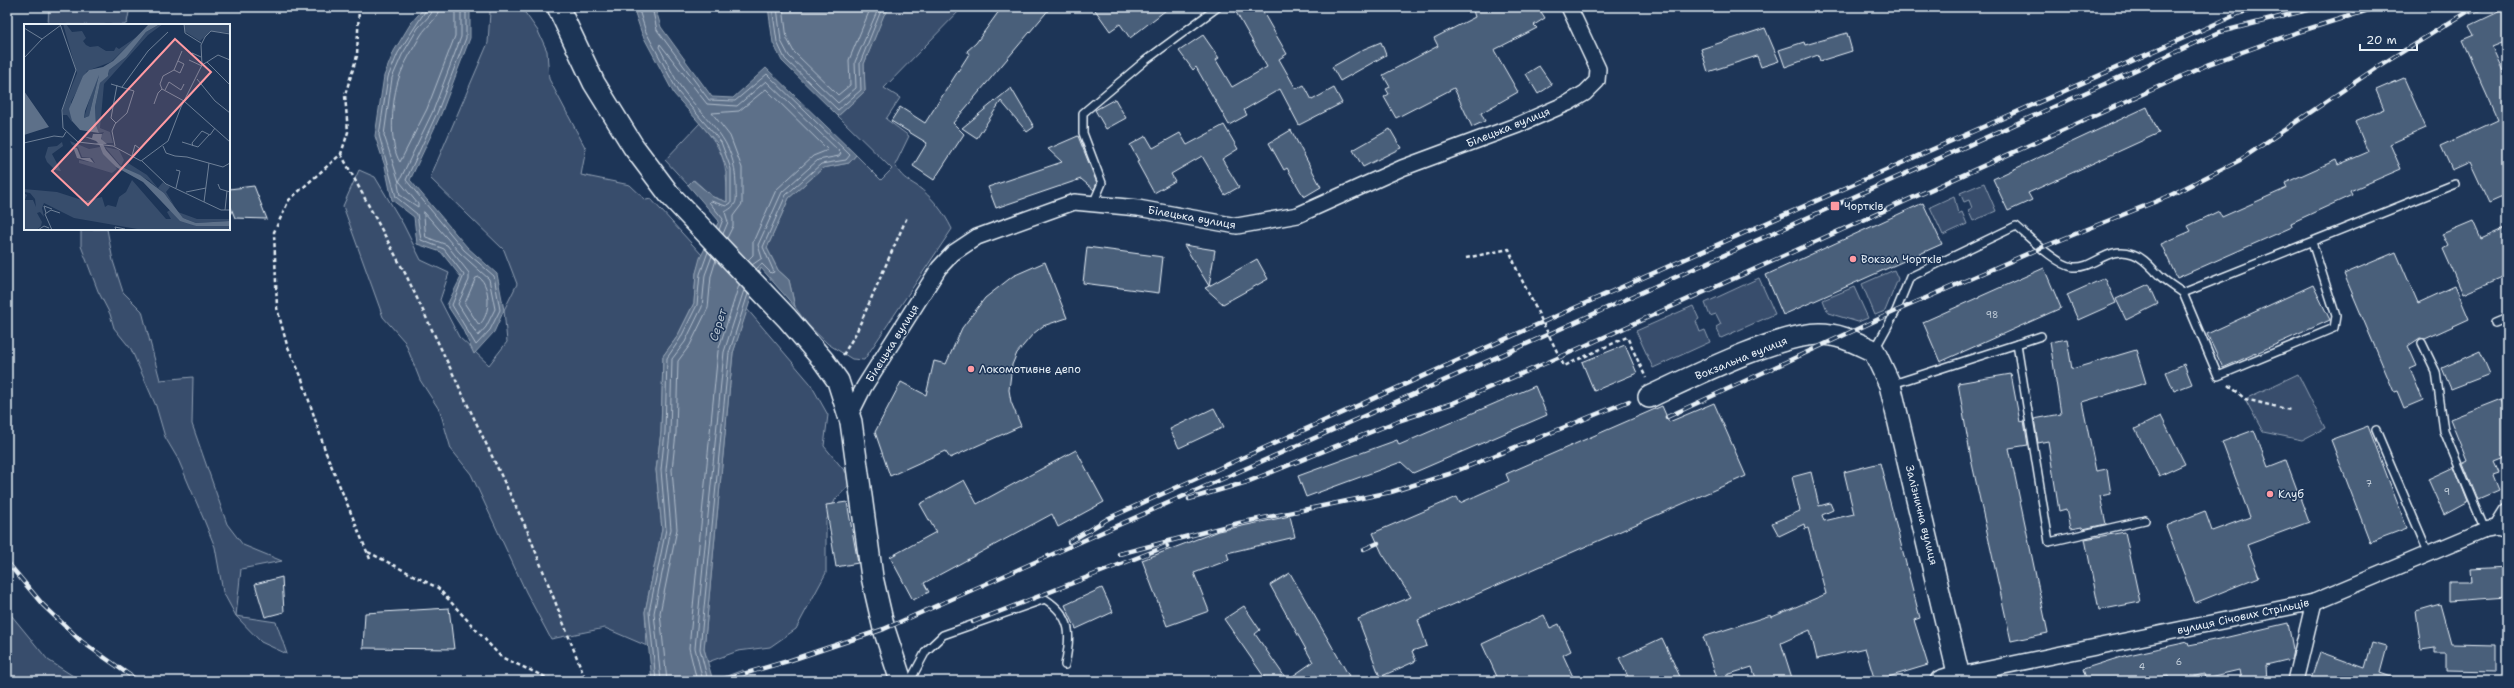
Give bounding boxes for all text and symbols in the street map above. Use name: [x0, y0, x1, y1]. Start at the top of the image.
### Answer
inset map: [24, 24, 230, 230]
scale bar: [2360, 26, 2417, 52]
text: 20 m: [2366, 32, 2397, 48]
street label: Білецька вулиця: [1464, 104, 1552, 151]
place label: Чортків: [1844, 199, 1883, 214]
marker: Чортків: [1829, 200, 1841, 212]
street label: Білецька вулиця: [1147, 202, 1237, 233]
place label: Вокзал Чортків: [1861, 252, 1942, 267]
marker: Вокзал Чортків: [1848, 254, 1858, 264]
street label: Білецька вулиця: [862, 301, 922, 385]
water label: Серет: [705, 306, 731, 343]
house number: 98: [1986, 309, 1998, 321]
street label: Вокзальна вулиця: [1693, 333, 1790, 384]
place label: Локомотивне депо: [979, 362, 1081, 377]
marker: Локомотивне депо: [966, 364, 976, 374]
street label: Залізнична вулиця: [1902, 464, 1941, 567]
house number: 7: [2366, 478, 2372, 490]
house number: 9: [2444, 486, 2450, 498]
place label: Клуб: [2278, 487, 2304, 502]
marker: Клуб: [2265, 489, 2275, 499]
street label: вулиця Січових Стрільців: [2176, 595, 2311, 638]
house number: 6: [2176, 656, 2182, 668]
house number: 4: [2139, 661, 2145, 673]

